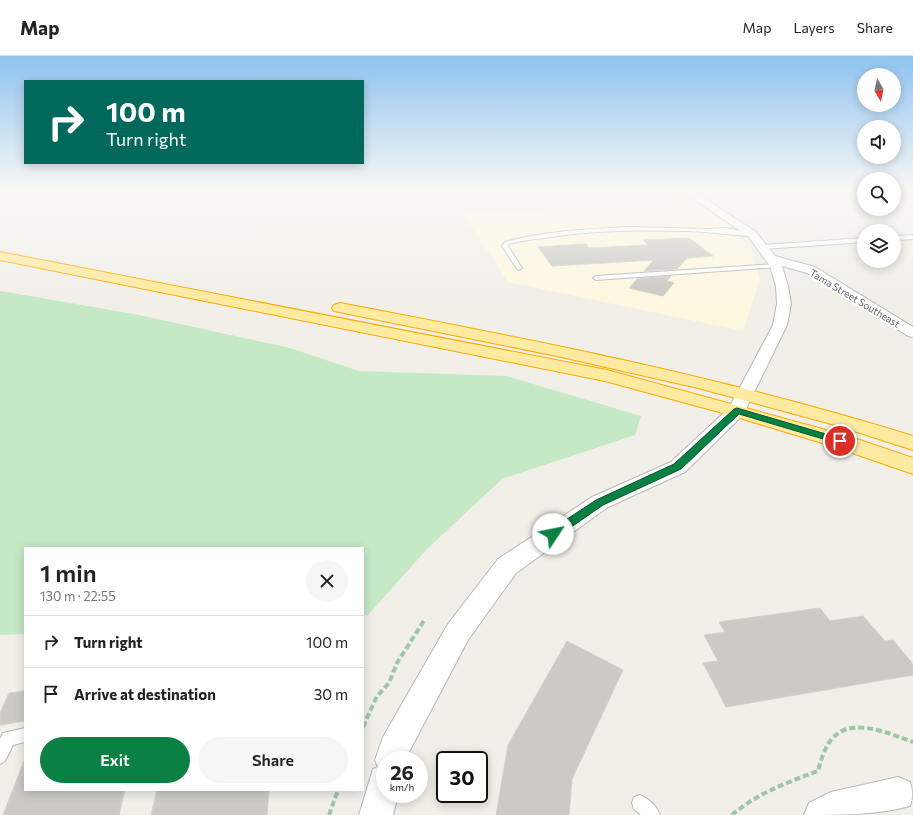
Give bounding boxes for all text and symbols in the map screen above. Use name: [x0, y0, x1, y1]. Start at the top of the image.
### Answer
text: Map: [20, 16, 59, 39]
text: Map: [743, 19, 771, 36]
text: Layers: [793, 19, 835, 36]
text: Share: [857, 19, 893, 36]
north arrow: [857, 68, 901, 112]
map controls: [857, 68, 901, 268]
text: 100 m: [106, 94, 186, 128]
icon: right: [40, 96, 92, 148]
button: sound: [857, 120, 901, 164]
text: Turn right: [106, 128, 186, 150]
button: search: [857, 172, 901, 216]
button: layers: [857, 224, 901, 268]
street label: Tama Street Southeast: [808, 266, 902, 330]
pin: [823, 424, 857, 458]
icon: arrive: [829, 430, 851, 452]
position arrow: [532, 513, 574, 555]
text: 1 min: [40, 558, 97, 587]
button: close: [306, 560, 348, 602]
text: 130 m · 22:55: [40, 588, 116, 604]
icon: right: [40, 631, 62, 653]
text: Turn right: [74, 633, 143, 651]
text: 100 m: [306, 633, 348, 651]
icon: arrive: [40, 683, 62, 705]
text: Arrive at destination: [74, 685, 216, 703]
text: 30 m: [314, 685, 348, 703]
button: Exit: [40, 737, 190, 783]
button: Share: [198, 737, 348, 783]
speed limit sign: 30: [436, 751, 488, 803]
text: 26: [390, 760, 414, 784]
text: km/h: [390, 781, 414, 793]

